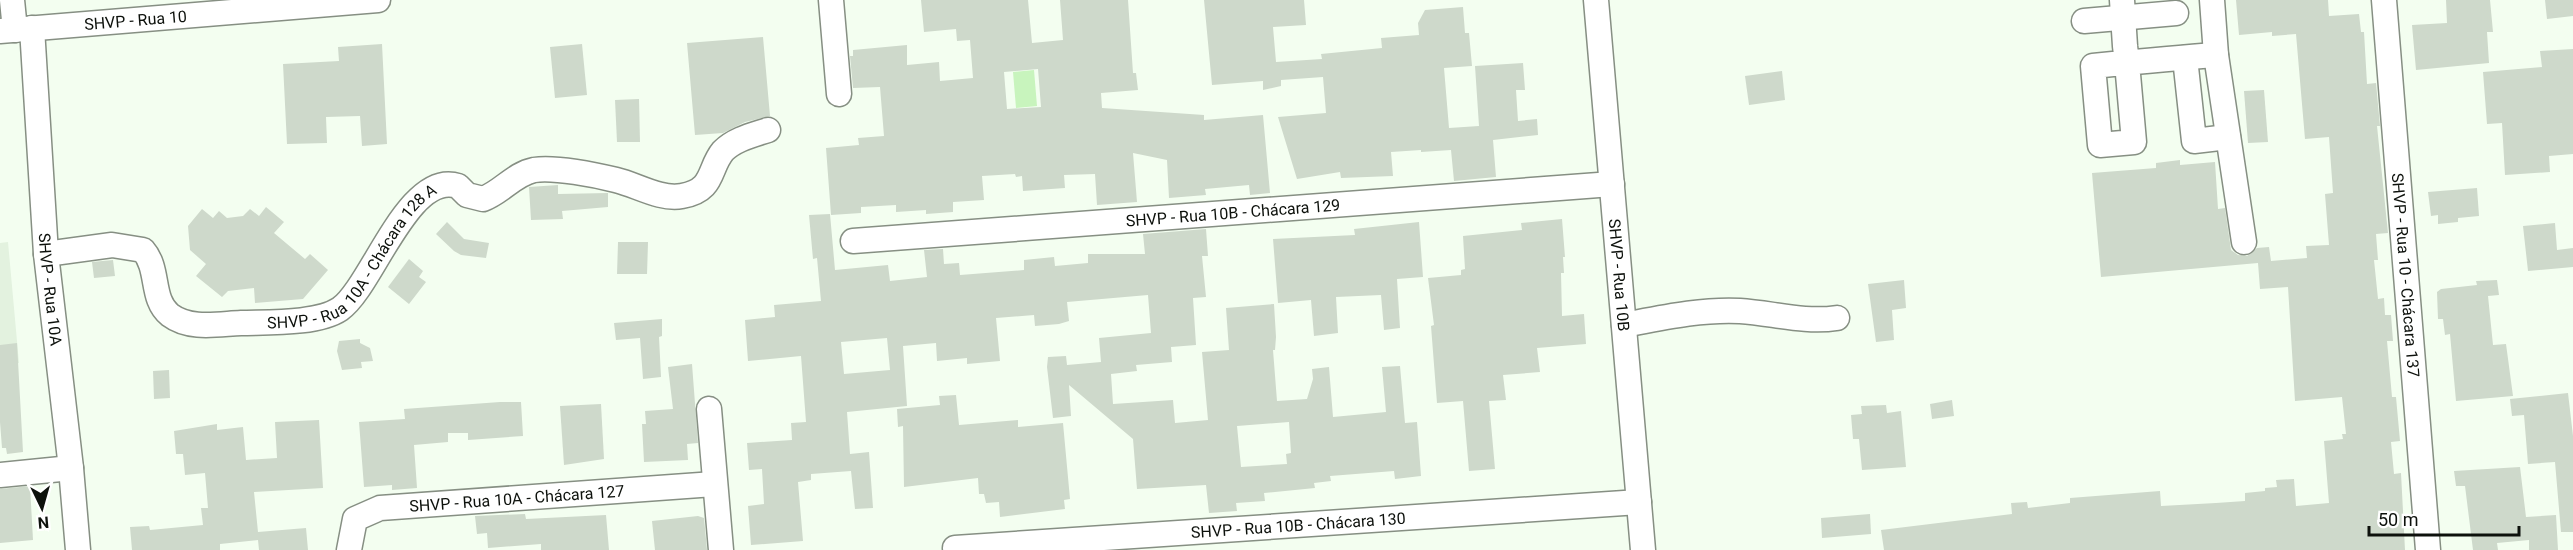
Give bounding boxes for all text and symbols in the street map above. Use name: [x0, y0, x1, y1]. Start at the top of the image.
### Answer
street label: SHVP - Rua 10: [84, 7, 188, 34]
street label: SHVP - Rua 10 - Chácara 137: [2388, 172, 2423, 378]
street label: SHVP - Rua 10A - Chácara 128 A: [267, 180, 440, 332]
street label: SHVP - Rua 10B - Chácara 129: [1125, 195, 1341, 230]
street label: SHVP - Rua 10B: [1605, 218, 1633, 332]
street label: SHVP - Rua 10A: [35, 232, 66, 347]
north arrow: [12, 478, 72, 538]
street label: SHVP - Rua 10A - Chácara 127: [409, 481, 625, 516]
scale bar: [2369, 499, 2519, 537]
street label: SHVP - Rua 10B - Chácara 130: [1190, 509, 1406, 542]
text: 50 m: [2378, 509, 2418, 530]
text: N: [37, 512, 50, 532]

